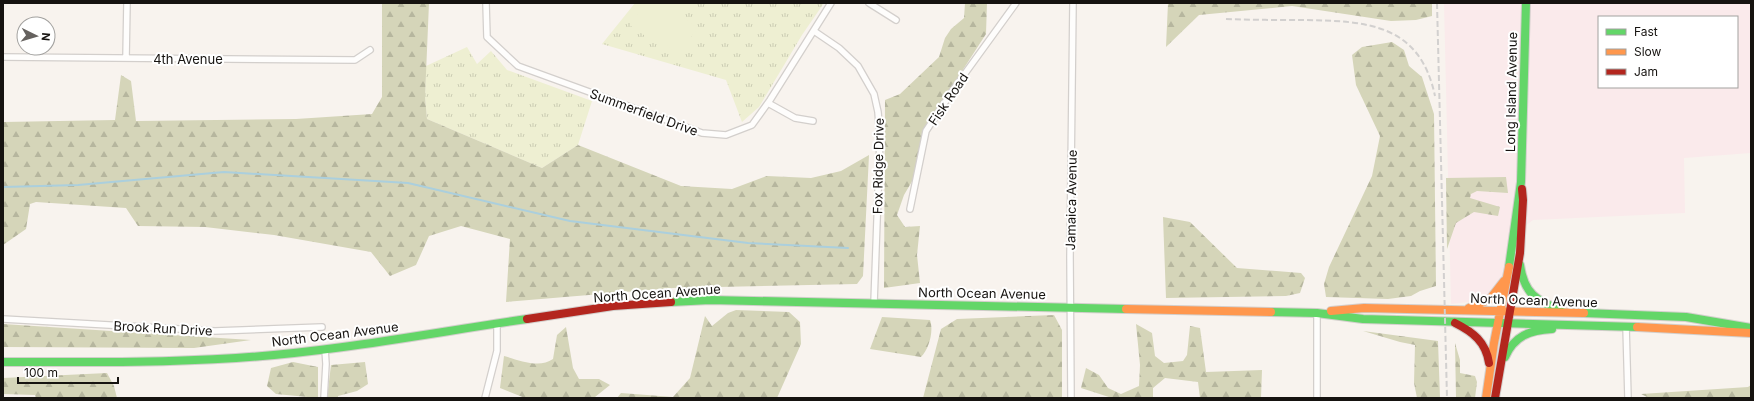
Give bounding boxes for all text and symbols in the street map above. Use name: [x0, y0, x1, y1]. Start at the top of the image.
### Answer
north arrow: [16, 16, 56, 56]
legend: [1598, 16, 1738, 88]
text: Fast: [1634, 24, 1658, 39]
text: N: [39, 32, 53, 42]
street label: Long Island Avenue: [1502, 32, 1520, 152]
text: Slow: [1634, 44, 1662, 59]
street label: 4th Avenue: [153, 51, 223, 67]
text: Jam: [1634, 64, 1658, 79]
street label: Fisk Road: [925, 70, 971, 128]
street label: Summerfield Drive: [588, 85, 700, 139]
street label: Fox Ridge Drive: [869, 118, 887, 214]
street label: Jamaica Avenue: [1062, 150, 1080, 250]
street label: North Ocean Avenue: [593, 281, 721, 305]
street label: North Ocean Avenue: [918, 284, 1046, 302]
street label: North Ocean Avenue: [1470, 290, 1598, 310]
street label: Brook Run Drive: [113, 317, 213, 339]
street label: North Ocean Avenue: [271, 318, 399, 350]
scale bar: [18, 359, 118, 385]
text: 100 m: [24, 365, 58, 380]

